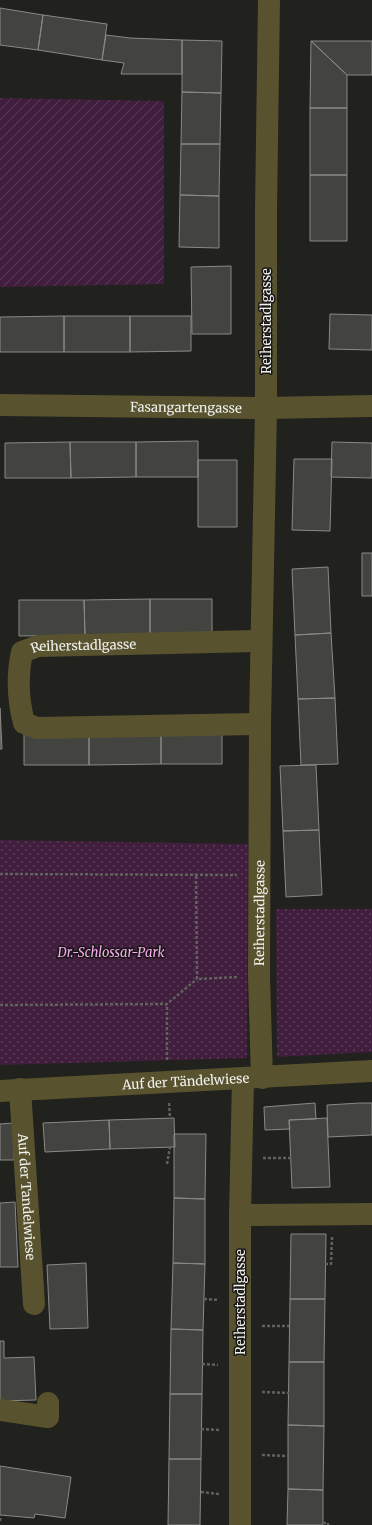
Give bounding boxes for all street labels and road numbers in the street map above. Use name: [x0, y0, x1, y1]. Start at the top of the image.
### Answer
street label: Reiherstadlgasse: [258, 268, 275, 374]
street label: Fasangartengasse: [130, 398, 242, 417]
street label: Reiherstadlgasse: [28, 636, 137, 657]
street label: Reiherstadlgasse: [251, 860, 268, 966]
street label: Auf der Tändelwiese: [121, 1070, 250, 1093]
street label: Auf der Tandelwiese: [14, 1132, 39, 1261]
street label: Reiherstadlgasse: [232, 1249, 249, 1355]

